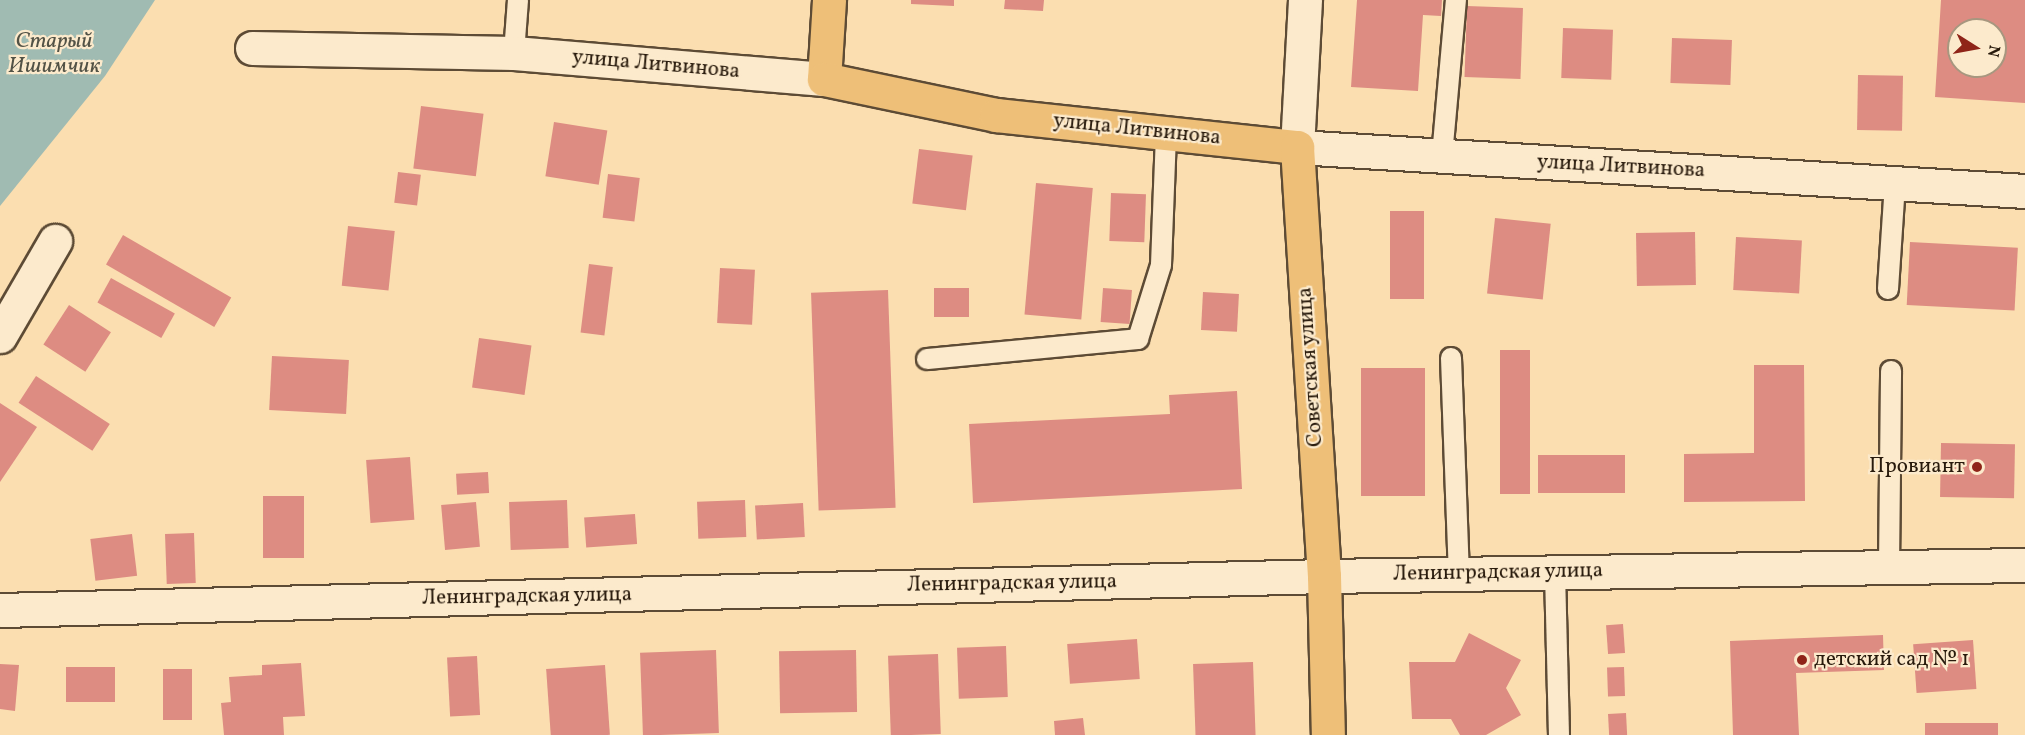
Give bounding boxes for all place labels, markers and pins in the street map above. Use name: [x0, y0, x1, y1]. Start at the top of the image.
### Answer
place label: Провиант: [1869, 454, 1965, 480]
marker: Провиант: [1970, 460, 1984, 474]
place label: детский сад № 1: [1814, 647, 1969, 673]
marker: детский сад № 1: [1795, 653, 1809, 667]

